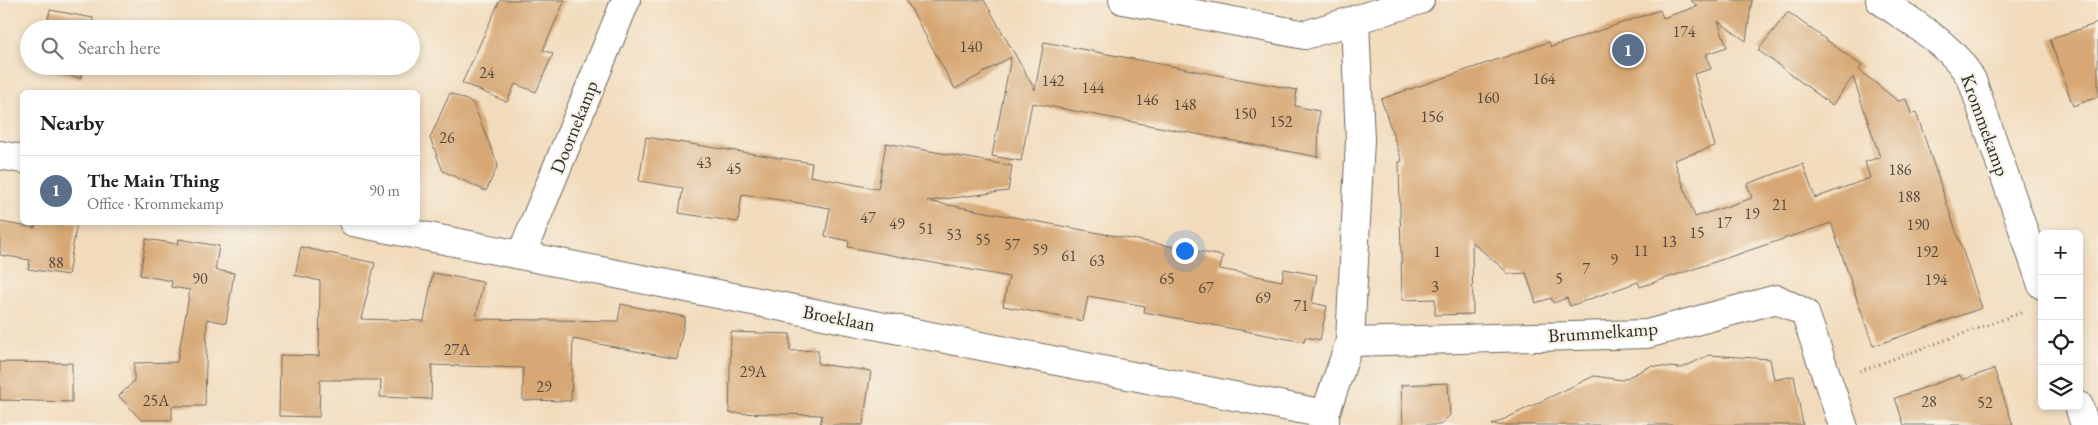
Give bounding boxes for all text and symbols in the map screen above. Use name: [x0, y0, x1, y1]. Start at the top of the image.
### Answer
search box: [20, 20, 420, 75]
house number: 174: [1672, 21, 1696, 42]
pin: 1: [1612, 31, 1644, 69]
icon: search: [38, 34, 66, 62]
text: Search here: [78, 35, 160, 60]
house number: 140: [959, 36, 983, 57]
house number: 24: [479, 62, 495, 83]
house number: 164: [1532, 68, 1556, 89]
house number: 142: [1041, 70, 1065, 91]
street label: Krommekamp: [1955, 71, 2015, 180]
street label: Doornekamp: [544, 77, 604, 177]
house number: 144: [1081, 77, 1105, 98]
house number: 160: [1476, 87, 1500, 108]
house number: 146: [1135, 89, 1159, 110]
house number: 148: [1173, 94, 1197, 115]
house number: 150: [1233, 103, 1257, 124]
house number: 156: [1420, 106, 1444, 127]
text: Nearby: [40, 109, 104, 136]
house number: 152: [1269, 111, 1293, 132]
house number: 26: [439, 127, 455, 148]
house number: 43: [696, 152, 712, 173]
house number: 45: [726, 158, 742, 179]
house number: 186: [1888, 159, 1912, 180]
text: The Main Thing: [87, 168, 219, 193]
text: 1: [52, 180, 60, 201]
text: 90 m: [369, 180, 400, 201]
house number: 188: [1897, 186, 1921, 207]
text: Office · Krommekamp: [87, 193, 224, 214]
house number: 21: [1772, 194, 1788, 215]
house number: 19: [1744, 203, 1760, 224]
house number: 47: [860, 207, 876, 228]
house number: 17: [1716, 212, 1732, 233]
house number: 49: [889, 213, 905, 234]
house number: 190: [1906, 214, 1930, 235]
house number: 51: [918, 218, 934, 239]
house number: 15: [1689, 222, 1705, 243]
house number: 53: [946, 224, 962, 245]
house number: 55: [975, 229, 991, 250]
map controls: [2038, 230, 2083, 410]
button: +: [2038, 230, 2083, 275]
house number: 13: [1661, 231, 1677, 252]
house number: 57: [1004, 234, 1020, 255]
your location: [1172, 238, 1198, 264]
house number: 59: [1032, 239, 1048, 260]
house number: 11: [1633, 240, 1649, 261]
house number: 1: [1433, 241, 1441, 262]
house number: 192: [1915, 241, 1939, 262]
house number: 61: [1061, 245, 1077, 266]
house number: 9: [1610, 249, 1618, 270]
house number: 63: [1089, 250, 1105, 271]
house number: 88: [48, 252, 64, 273]
house number: 7: [1582, 258, 1590, 279]
house number: 90: [192, 268, 208, 289]
house number: 65: [1159, 268, 1175, 289]
house number: 5: [1555, 268, 1563, 289]
house number: 194: [1924, 269, 1948, 290]
button: −: [2038, 275, 2083, 320]
house number: 3: [1431, 276, 1439, 297]
house number: 67: [1198, 277, 1214, 298]
house number: 69: [1255, 287, 1271, 308]
house number: 71: [1293, 295, 1309, 316]
street label: Broeklaan: [801, 299, 877, 337]
street label: Brummelkamp: [1547, 316, 1659, 348]
button: locate: [2038, 320, 2083, 365]
house number: 27A: [444, 339, 471, 360]
house number: 29A: [740, 361, 767, 382]
button: layers: [2038, 365, 2083, 410]
house number: 29: [536, 376, 552, 397]
house number: 25A: [143, 390, 170, 411]
house number: 28: [1921, 391, 1937, 412]
house number: 52: [1977, 392, 1993, 413]

